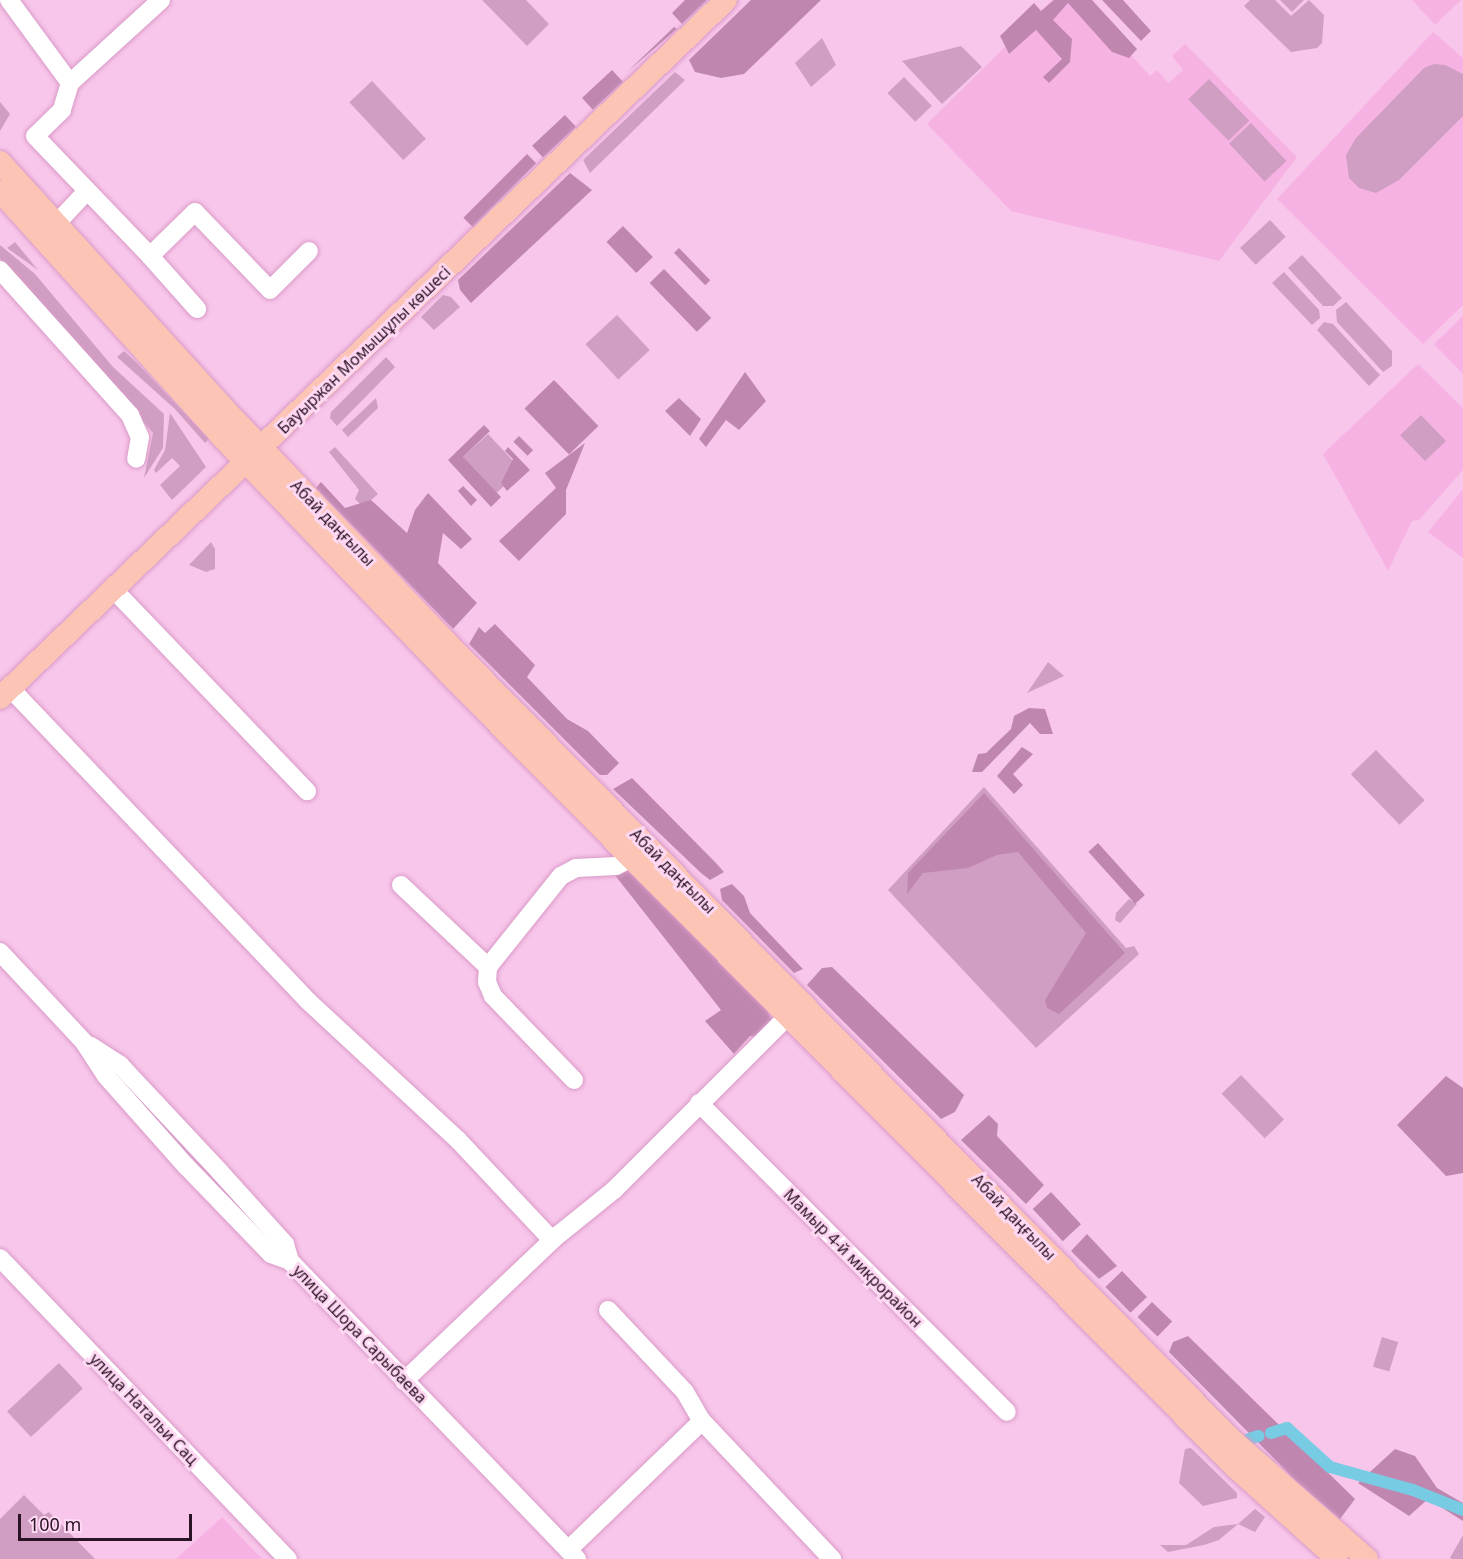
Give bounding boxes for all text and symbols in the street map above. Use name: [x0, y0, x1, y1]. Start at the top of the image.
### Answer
street label: Бауыржан Момышұлы көшесі: [274, 262, 454, 438]
street label: Абай даңғылы: [287, 476, 379, 570]
street label: Абай даңғылы: [626, 824, 720, 918]
street label: Абай даңғылы: [968, 1170, 1060, 1264]
street label: Мамыр 4-й микрорайон: [780, 1185, 926, 1331]
street label: улица Шора Сарыбаева: [289, 1261, 431, 1407]
street label: улица Натальи Сац: [86, 1349, 202, 1469]
scale bar: [21, 1502, 195, 1540]
text: 100 m: [29, 1512, 81, 1536]

